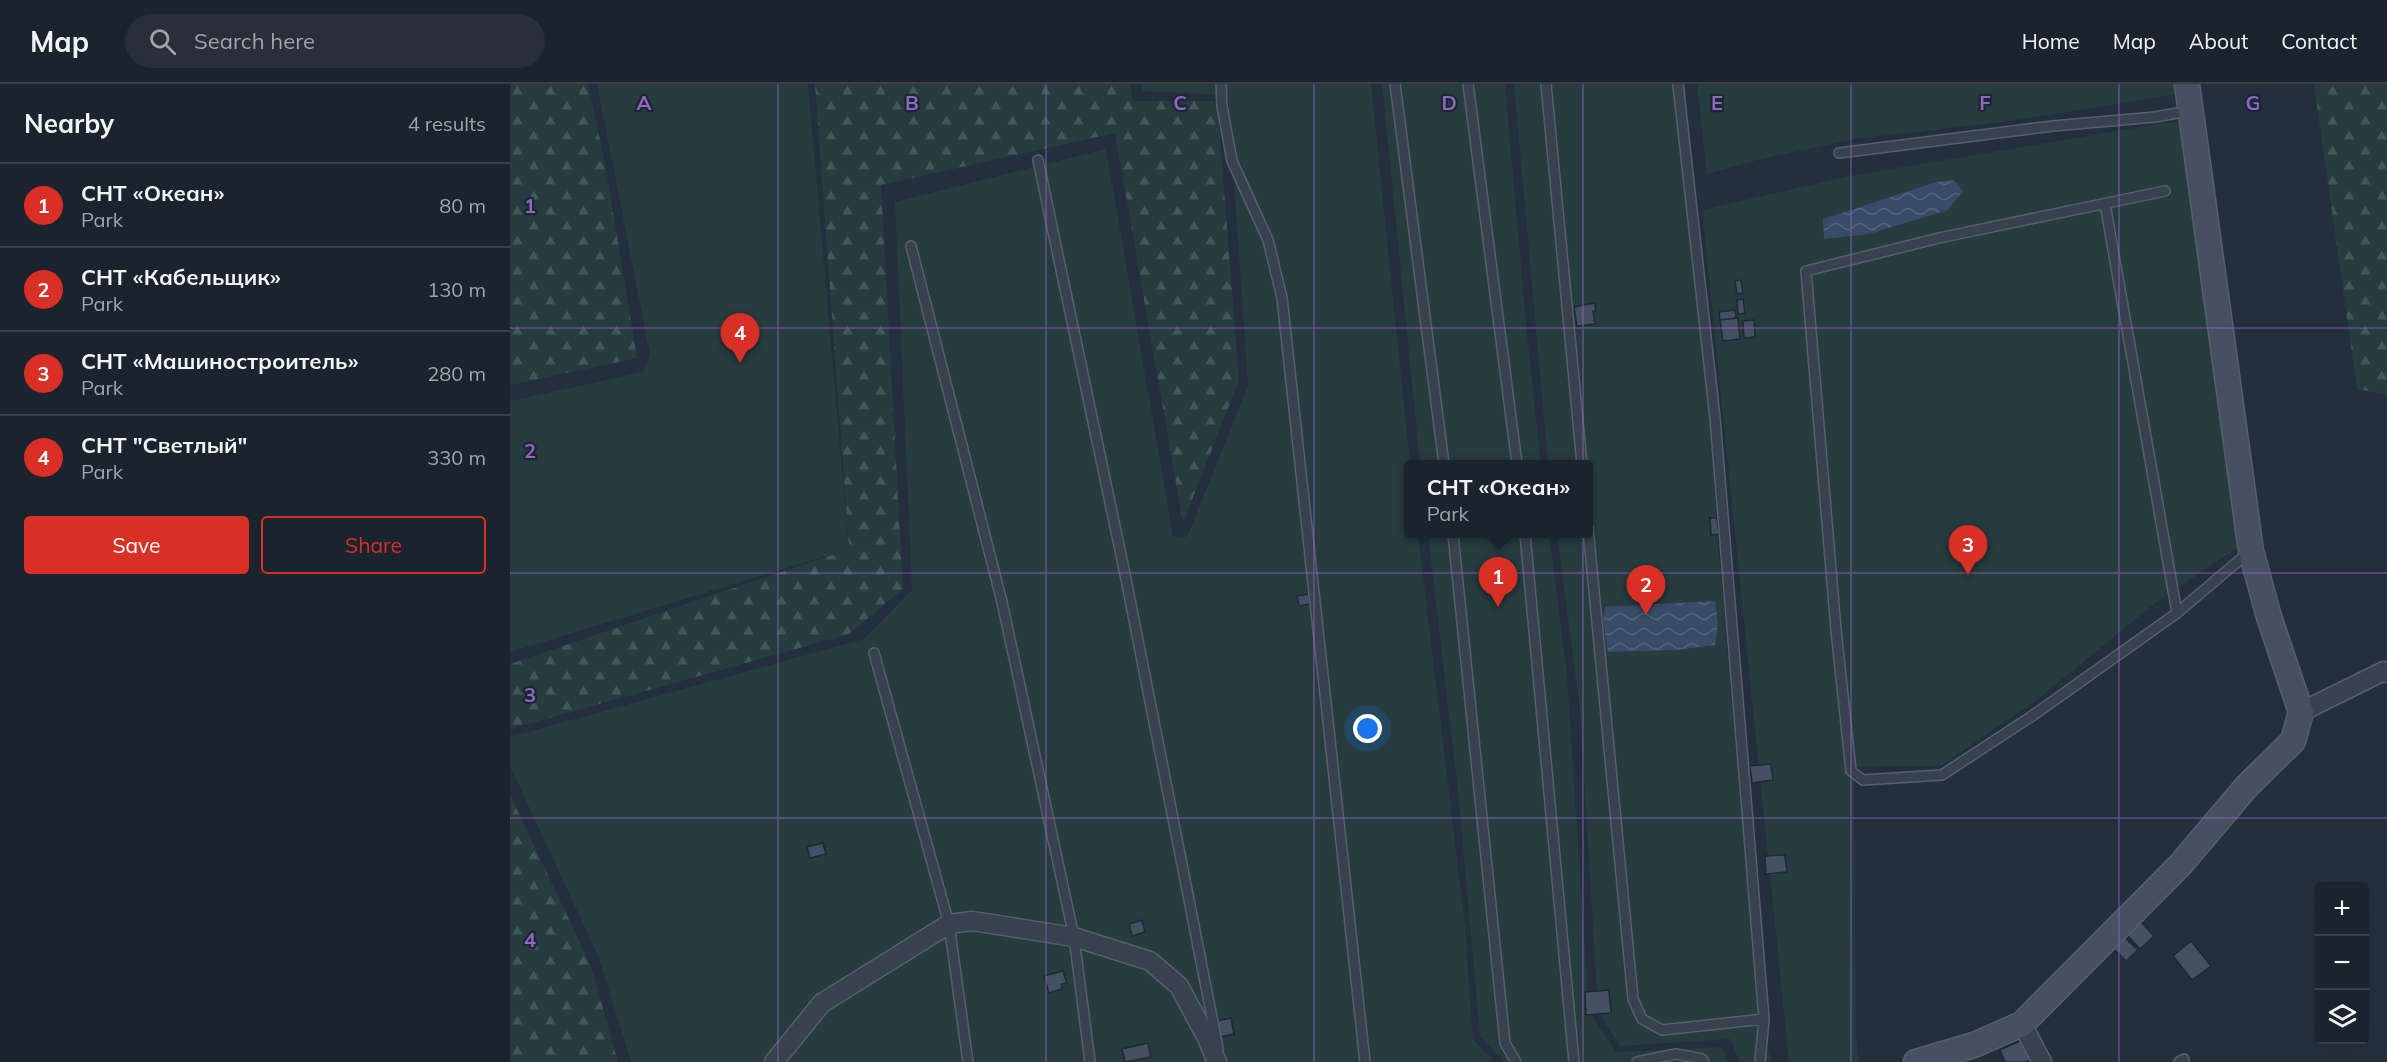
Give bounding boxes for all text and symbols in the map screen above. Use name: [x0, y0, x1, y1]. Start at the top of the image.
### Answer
search box: [125, 14, 545, 68]
text: Map: [30, 24, 89, 59]
icon: search: [146, 25, 179, 58]
text: Search here: [194, 27, 315, 55]
text: Home: [2022, 28, 2080, 54]
text: Map: [2113, 28, 2156, 54]
text: About: [2189, 28, 2248, 54]
text: Contact: [2281, 28, 2357, 54]
text: A: [637, 90, 652, 115]
text: B: [905, 90, 919, 115]
text: C: [1173, 90, 1187, 115]
text: D: [1441, 90, 1457, 115]
text: E: [1711, 90, 1723, 115]
text: F: [1979, 90, 1991, 115]
text: G: [2246, 90, 2260, 115]
text: Nearby: [24, 107, 114, 140]
text: 4 results: [408, 111, 486, 136]
text: СНТ «Океан»: [81, 179, 224, 207]
text: 1: [38, 193, 50, 218]
text: 80 m: [439, 193, 486, 218]
text: 1: [524, 193, 536, 218]
text: Park: [81, 207, 123, 232]
text: СНТ «Кабельщик»: [81, 263, 281, 291]
text: 2: [38, 277, 50, 302]
text: 130 m: [427, 277, 486, 302]
text: Park: [81, 291, 123, 316]
pin: 4: [720, 314, 760, 363]
text: СНТ «Машиностроитель»: [81, 347, 358, 375]
text: 3: [38, 361, 50, 386]
text: 280 m: [427, 361, 486, 386]
text: Park: [81, 375, 123, 400]
text: СНТ "Светлый": [81, 431, 247, 459]
text: 2: [524, 438, 536, 463]
text: 4: [38, 445, 50, 470]
text: 330 m: [427, 445, 486, 470]
text: Park: [81, 459, 123, 484]
popup: [1404, 460, 1593, 538]
text: СНТ «Океан»: [1427, 473, 1570, 501]
text: Park: [1427, 501, 1469, 526]
button: Save: [24, 516, 249, 574]
button: Share: [261, 516, 486, 574]
pin: 3: [1948, 526, 1988, 575]
pin: 1: [1478, 558, 1518, 607]
pin: 2: [1626, 566, 1666, 615]
text: 3: [524, 682, 536, 707]
your location: [1353, 714, 1382, 743]
map controls: [2315, 882, 2369, 1044]
button: +: [2315, 882, 2369, 936]
text: 4: [524, 927, 536, 952]
button: −: [2315, 936, 2369, 990]
button: layers: [2315, 990, 2369, 1044]

